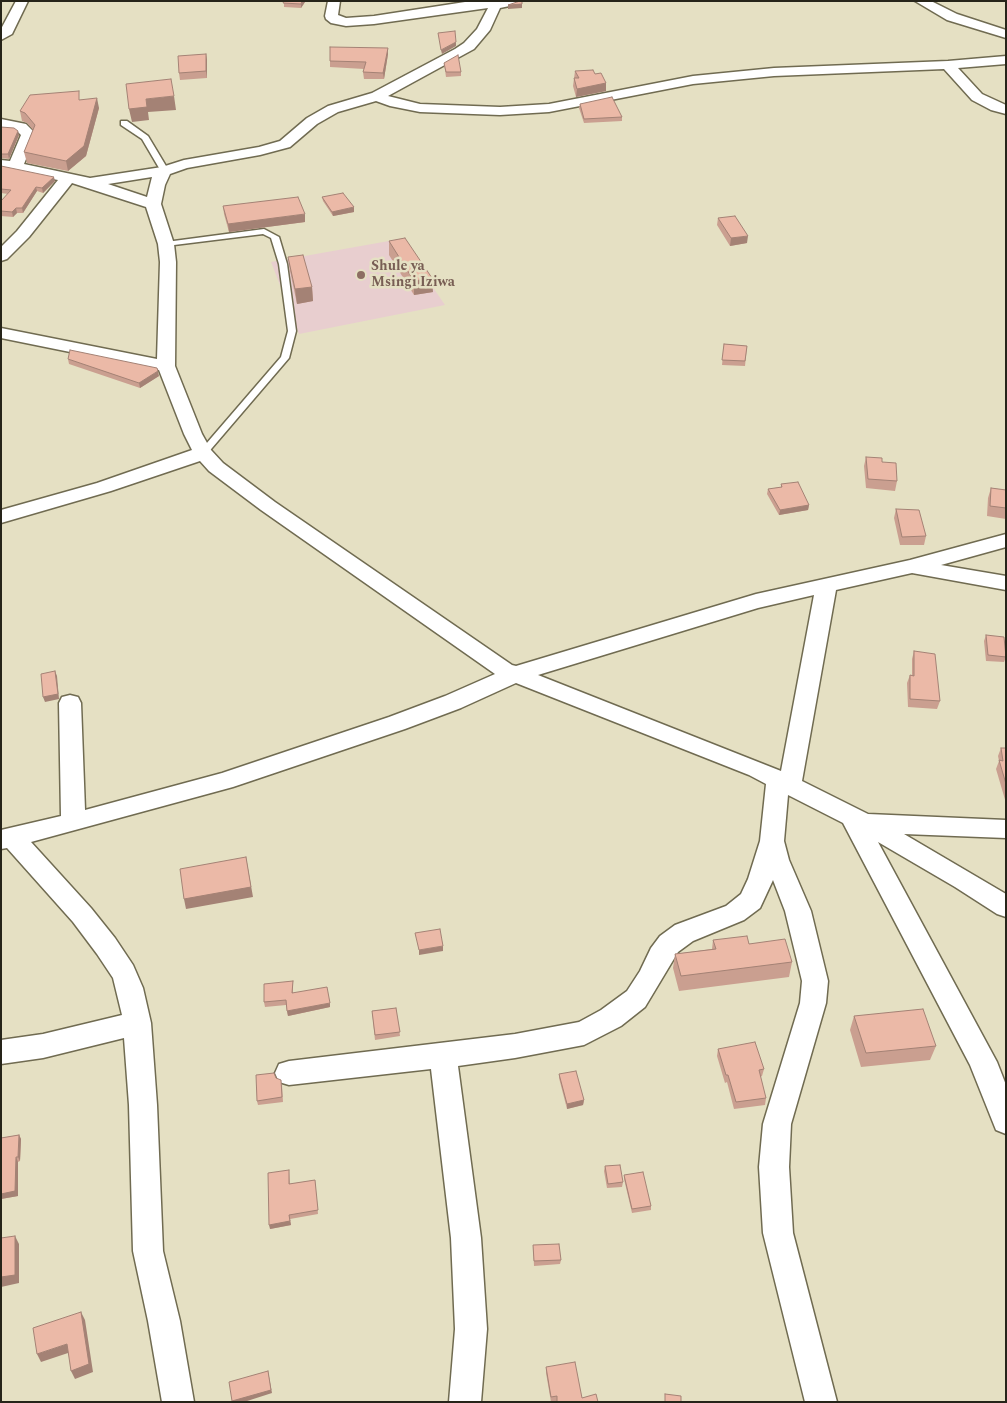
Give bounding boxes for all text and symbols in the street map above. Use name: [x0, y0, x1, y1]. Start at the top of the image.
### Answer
place label: Shule ya Msingi Iziwa: [371, 259, 455, 292]
marker: Shule ya Msingi Iziwa: [355, 269, 367, 281]

